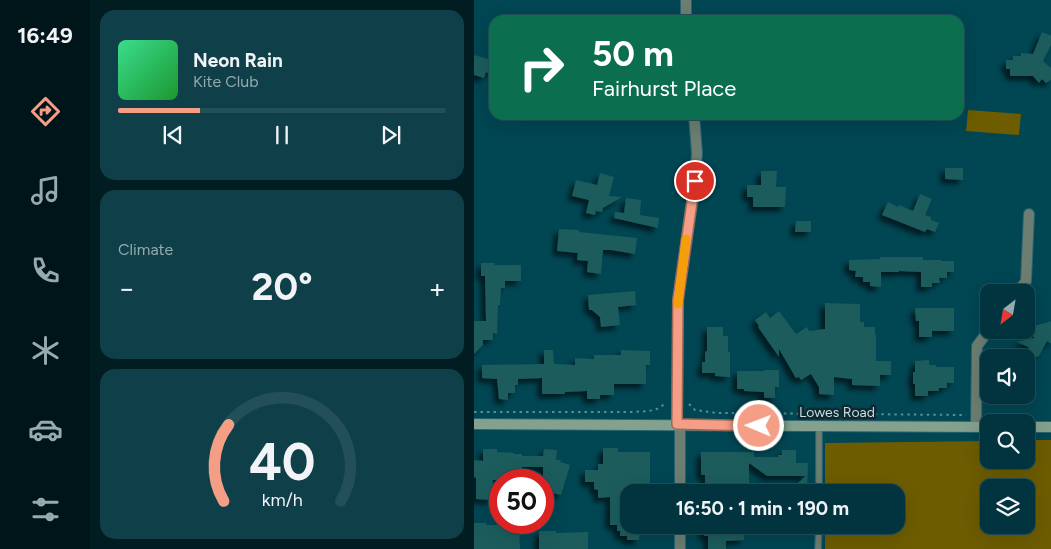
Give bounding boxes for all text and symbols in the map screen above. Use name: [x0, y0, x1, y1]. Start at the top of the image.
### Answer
text: 16:49: [17, 22, 73, 49]
text: 50 m: [592, 33, 674, 75]
icon: right: [509, 35, 574, 100]
text: Neon Rain: [193, 49, 283, 72]
text: Kite Club: [193, 72, 259, 91]
text: Fairhurst Place: [592, 75, 736, 102]
icon: directions: [28, 94, 63, 129]
icon: previous: [159, 121, 187, 149]
icon: pause: [268, 121, 296, 149]
icon: next: [377, 121, 405, 149]
pin: [674, 160, 716, 202]
icon: arrive: [681, 167, 709, 195]
icon: music: [28, 173, 63, 208]
text: Climate: [118, 240, 173, 259]
icon: phone: [28, 253, 63, 288]
text: 20°: [252, 264, 313, 310]
text: −: [118, 271, 135, 305]
text: +: [429, 271, 446, 305]
north arrow: [980, 284, 1035, 339]
map controls: [980, 284, 1035, 534]
icon: climate: [28, 333, 63, 368]
button: sound: [980, 349, 1035, 404]
position arrow: [732, 399, 784, 451]
street label: Lowes Road: [799, 404, 875, 421]
icon: car: [28, 412, 63, 447]
button: search: [980, 414, 1035, 469]
text: 40: [249, 431, 315, 493]
speed limit sign: 50: [489, 469, 554, 534]
button: layers: [980, 479, 1035, 534]
text: km/h: [262, 489, 302, 510]
icon: filters: [28, 492, 63, 527]
text: 16:50 · 1 min · 190 m: [676, 497, 849, 520]

